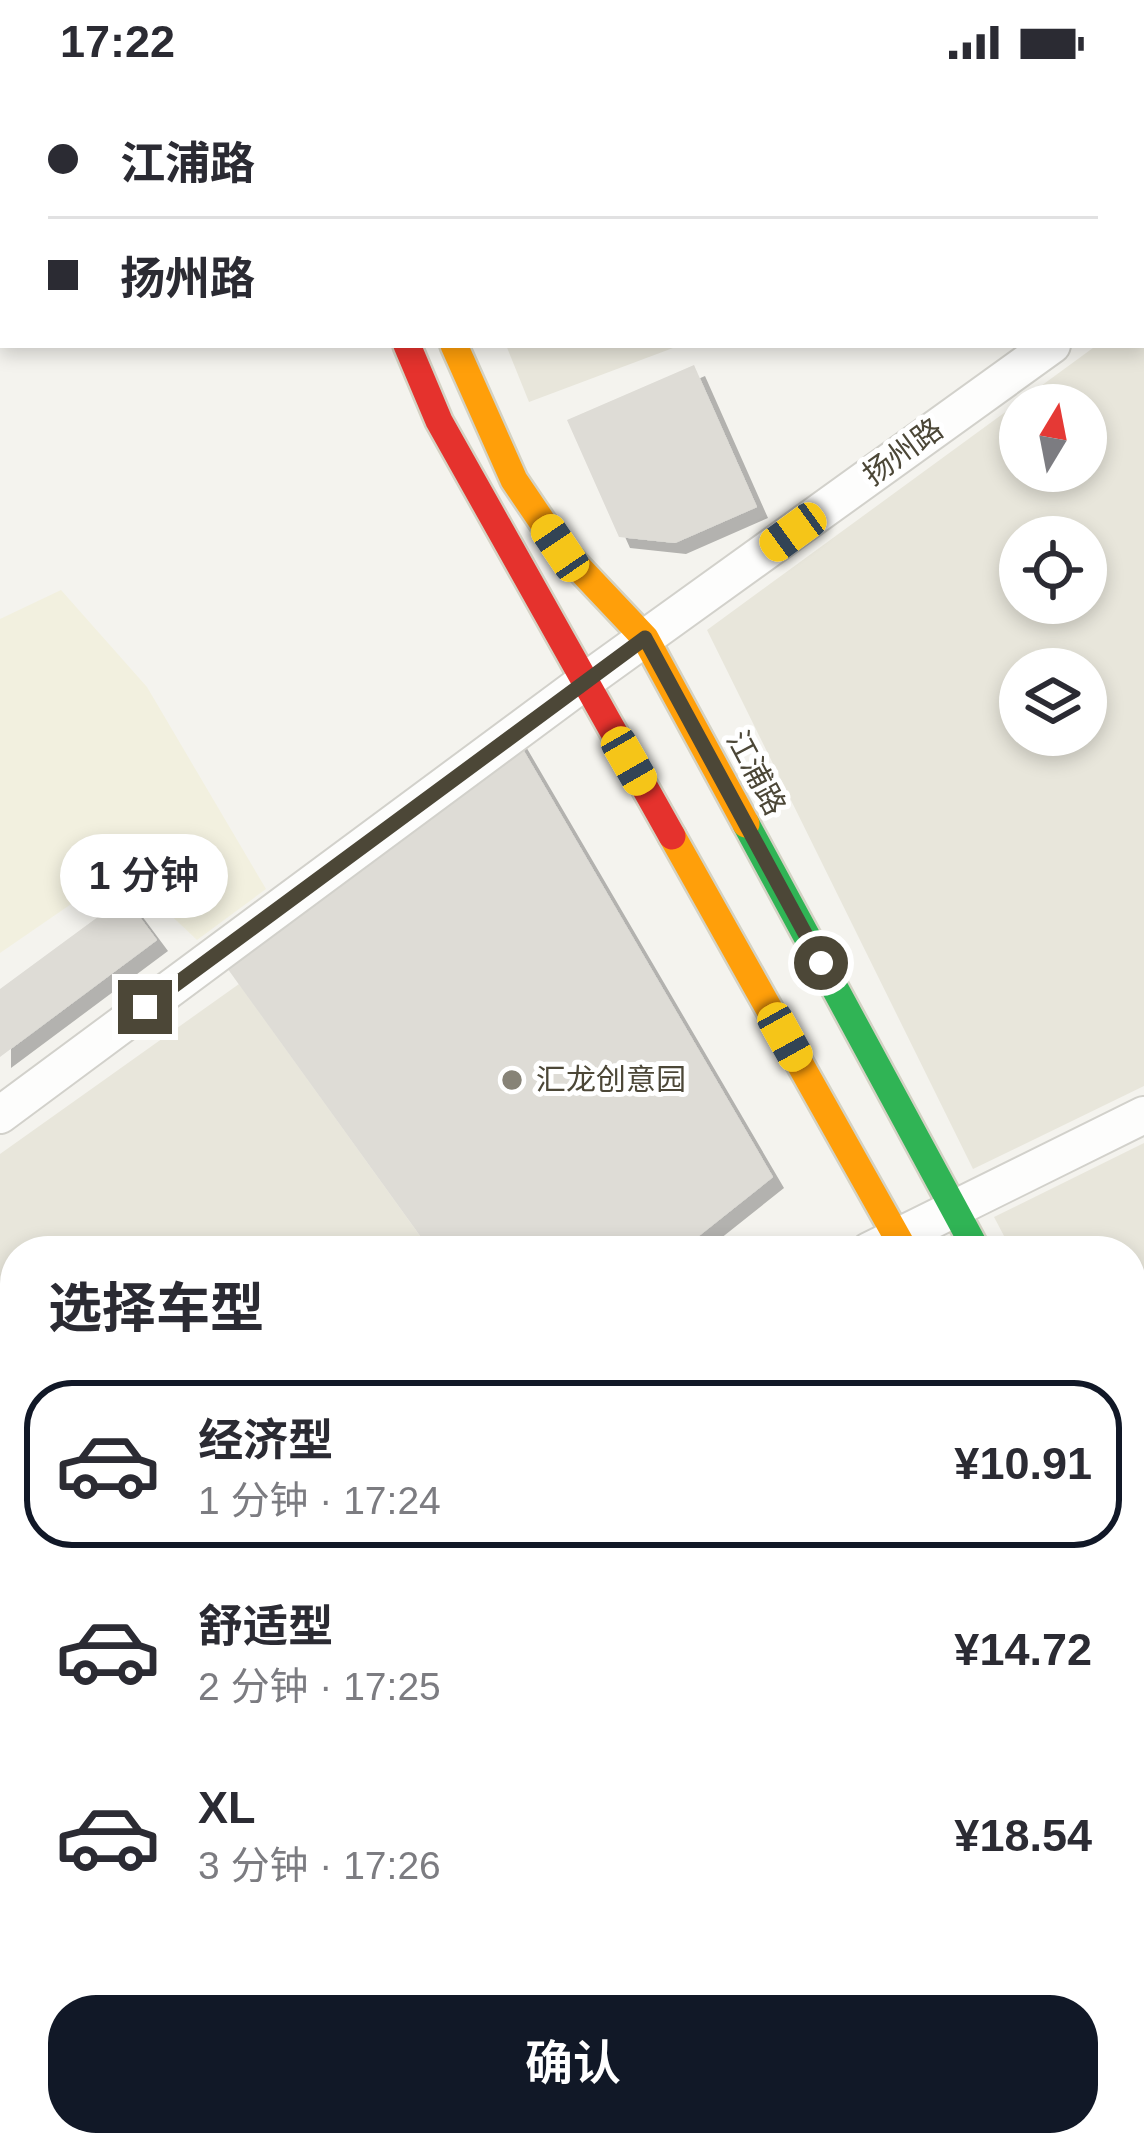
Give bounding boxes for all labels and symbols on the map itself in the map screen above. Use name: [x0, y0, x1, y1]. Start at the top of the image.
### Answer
north arrow: [999, 384, 1107, 492]
street label: 扬州路: [857, 412, 949, 491]
car: [753, 496, 833, 568]
car: [525, 508, 595, 588]
car: [595, 721, 663, 801]
street label: 江浦路: [721, 725, 792, 820]
callout: 1 分钟: [61, 833, 229, 917]
route start: [794, 936, 848, 990]
route end: [118, 980, 172, 1034]
car: [752, 997, 818, 1077]
place label: 汇龙创意园: [536, 1063, 686, 1096]
marker: 汇龙创意园: [499, 1067, 525, 1093]

